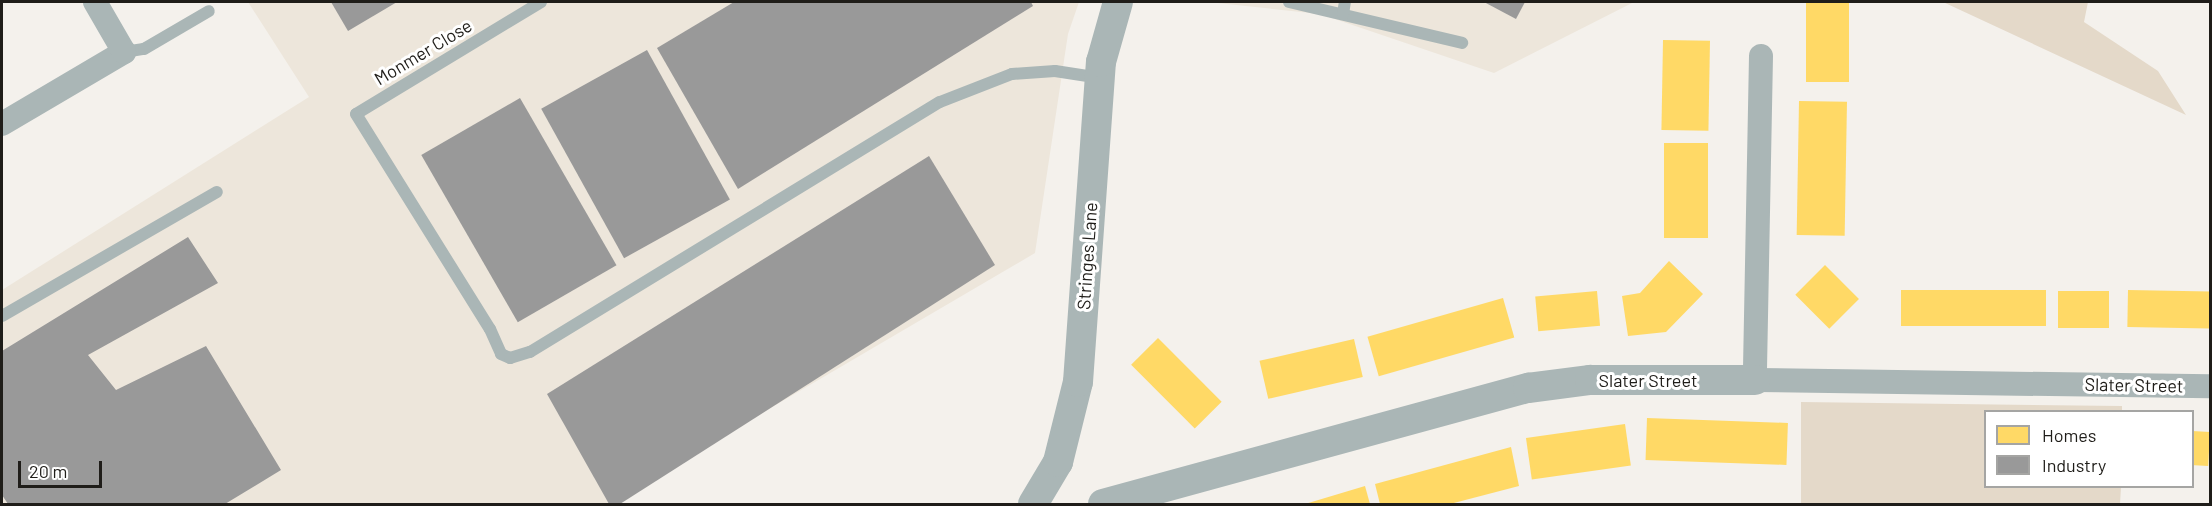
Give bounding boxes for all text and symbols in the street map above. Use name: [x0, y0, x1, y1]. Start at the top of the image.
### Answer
street label: Monmer Close: [370, 14, 476, 90]
street label: Stringes Lane: [1072, 201, 1102, 311]
street label: Slater Street: [1599, 369, 1697, 391]
street label: Slater Street: [2084, 373, 2184, 397]
legend: [1984, 410, 2194, 488]
text: Homes: [2042, 424, 2096, 446]
scale bar: [21, 449, 105, 487]
text: Industry: [2042, 454, 2106, 476]
text: 20 m: [29, 460, 67, 482]

